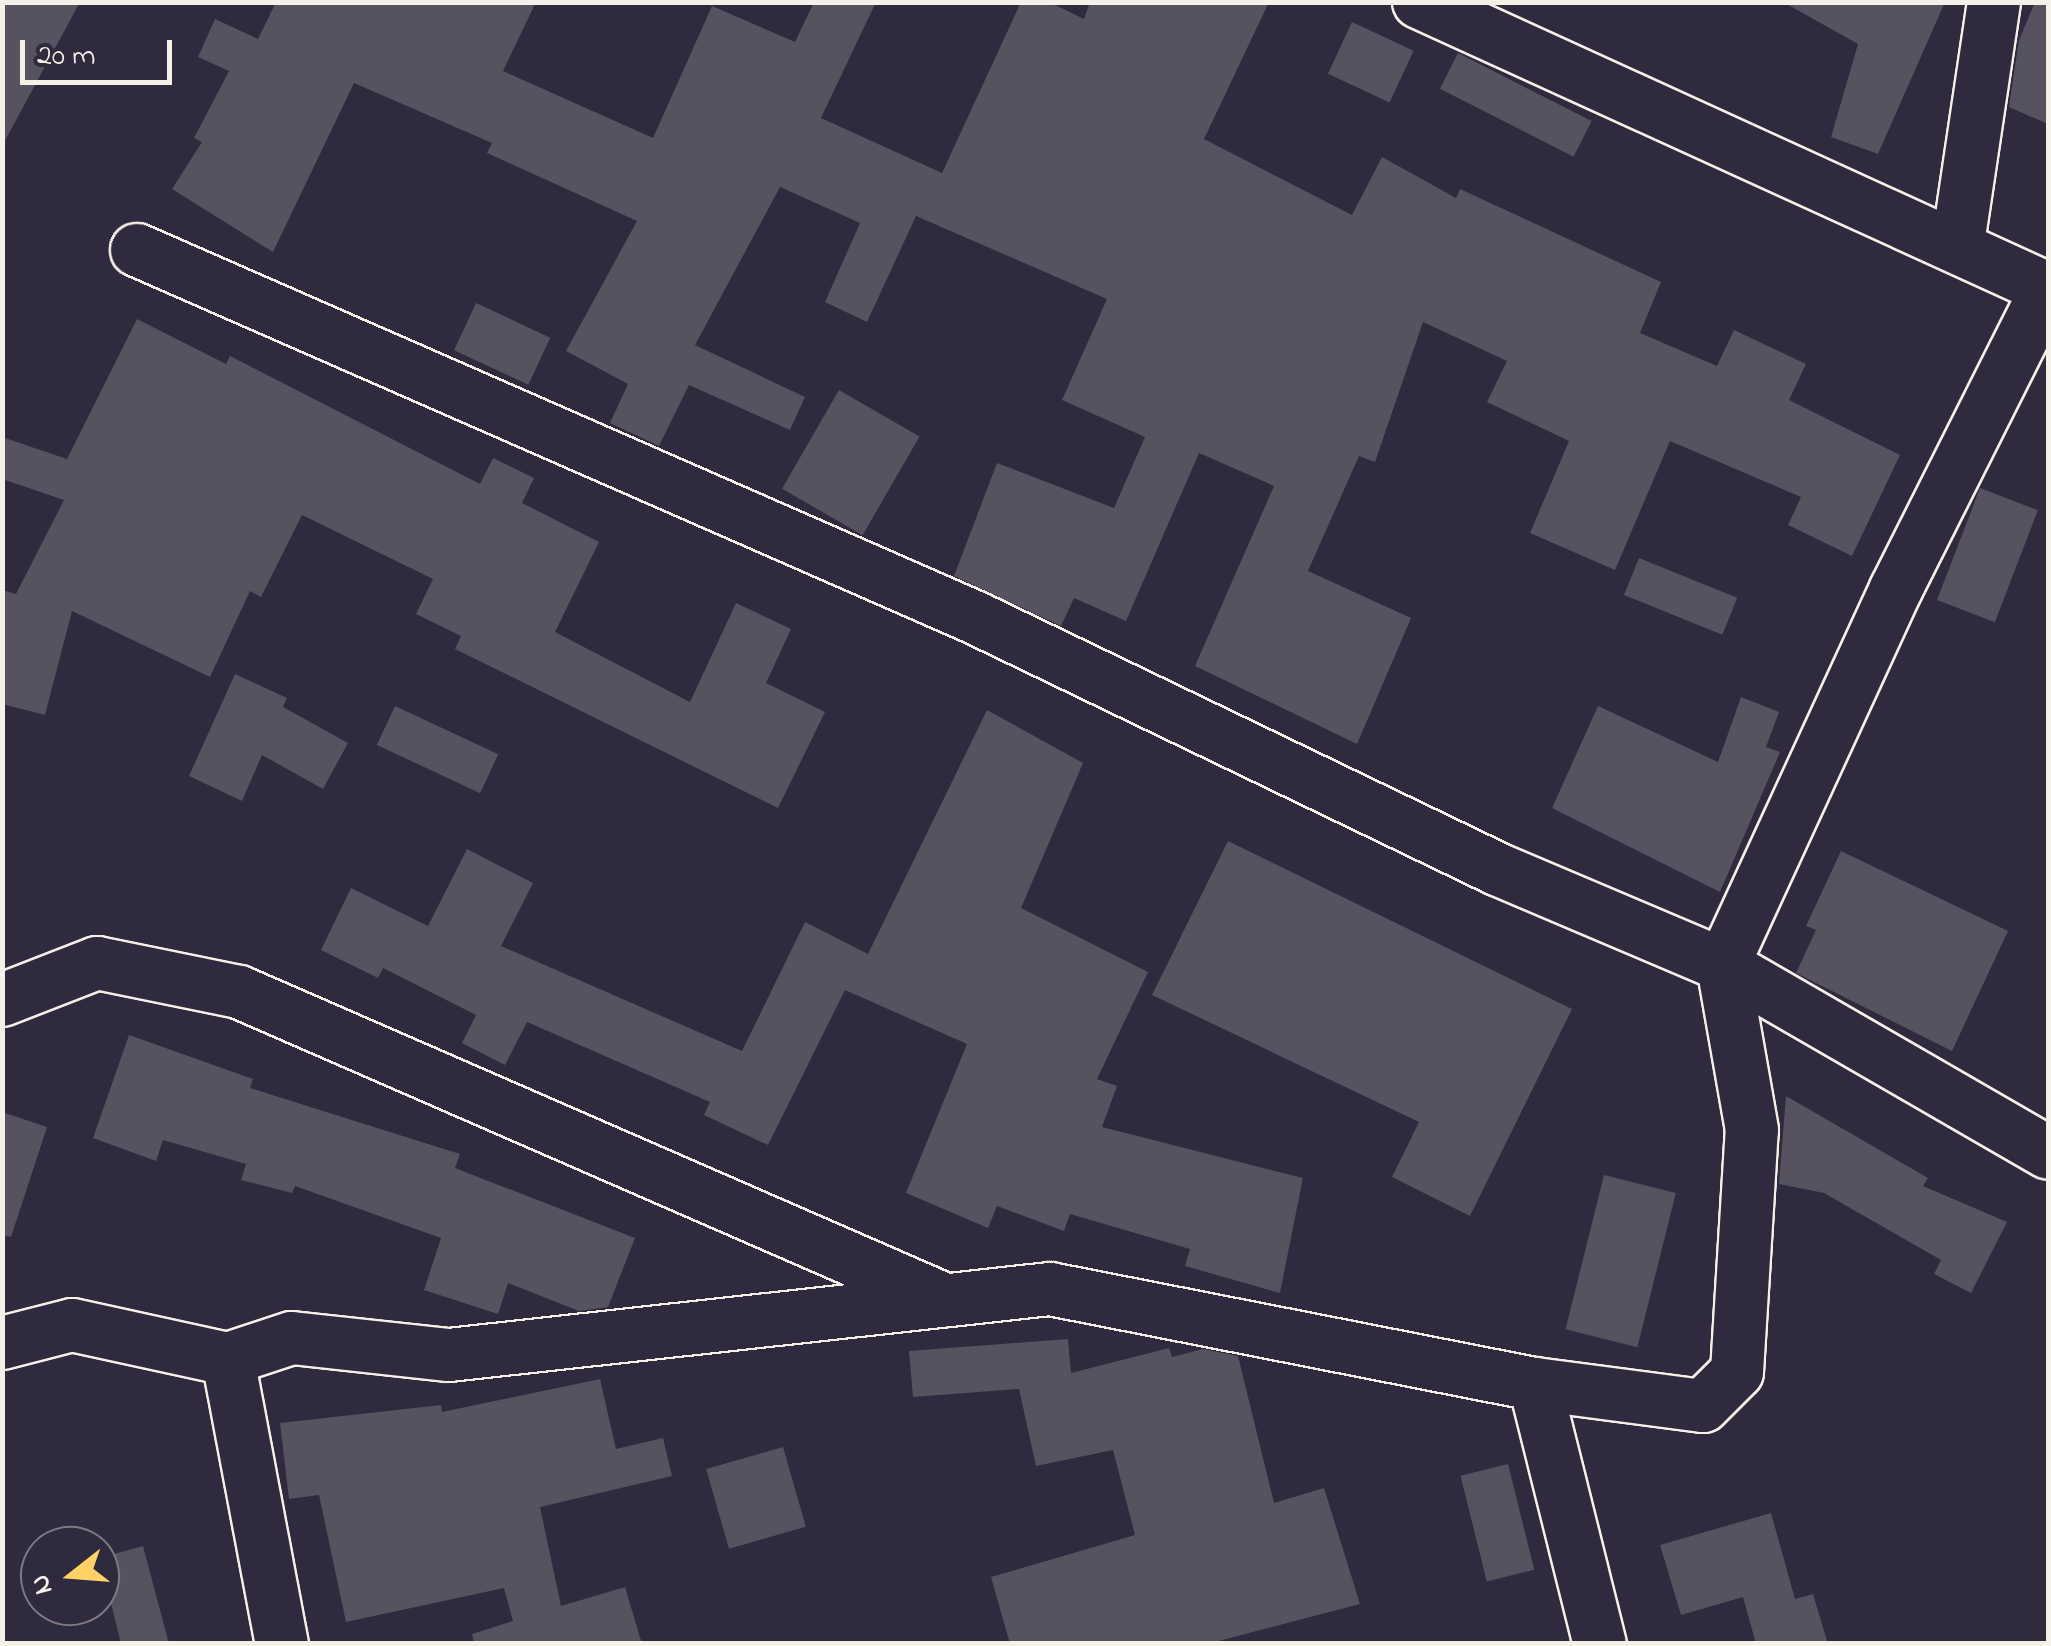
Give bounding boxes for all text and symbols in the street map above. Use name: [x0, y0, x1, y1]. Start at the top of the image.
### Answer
scale bar: [25, 20, 178, 82]
text: 20 m: [37, 35, 96, 79]
north arrow: [20, 1526, 120, 1626]
text: N: [20, 1569, 65, 1599]

